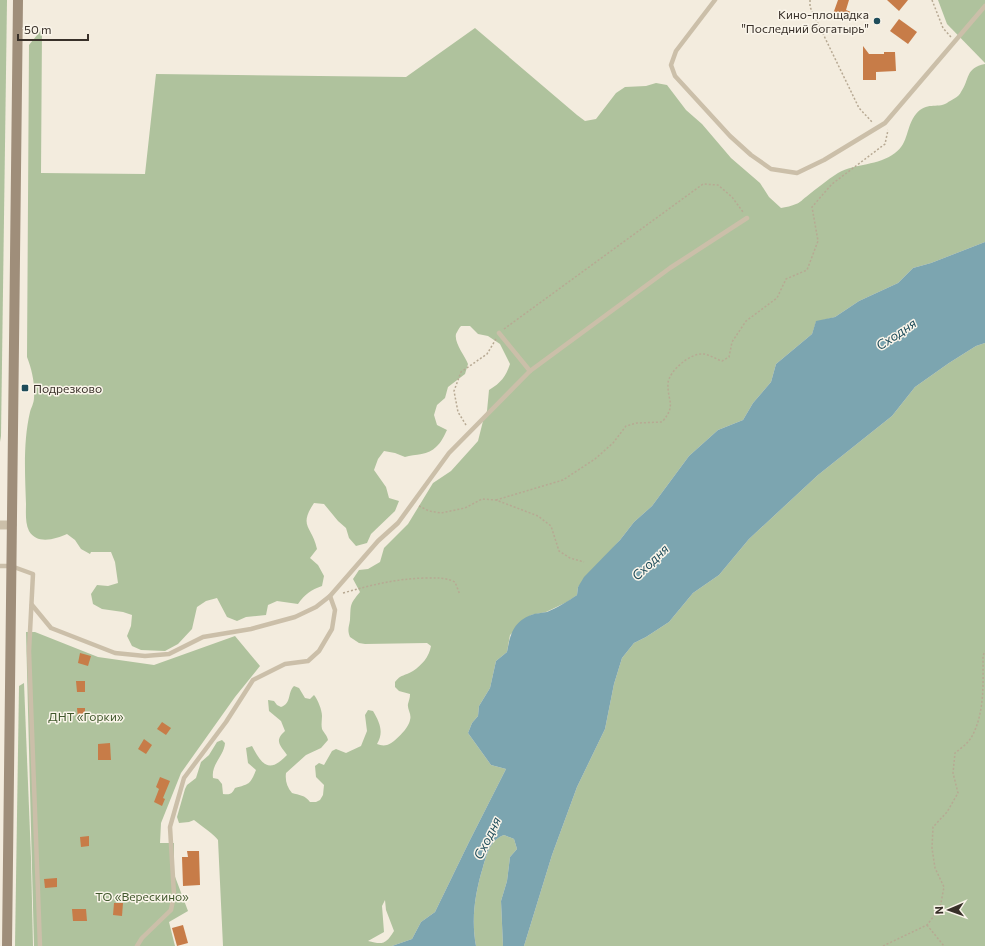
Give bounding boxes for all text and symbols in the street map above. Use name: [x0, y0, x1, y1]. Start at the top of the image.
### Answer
place label: Кино-площадка "Последний богатырь": [741, 7, 869, 35]
scale bar: [18, 16, 88, 42]
marker: Кино-площадка "Последний богатырь": [872, 16, 882, 26]
text: 50 m: [24, 22, 52, 36]
water label: Сходня: [873, 315, 919, 353]
place label: Подрезково: [33, 381, 102, 395]
marker: Подрезково: [20, 383, 30, 393]
water label: Сходня: [628, 540, 672, 583]
park label: ДНТ «Горки»: [48, 709, 124, 723]
water label: Сходня: [470, 814, 504, 862]
park label: ТО «Верескино»: [95, 889, 189, 903]
north arrow: [929, 890, 969, 930]
text: N: [932, 906, 945, 915]

